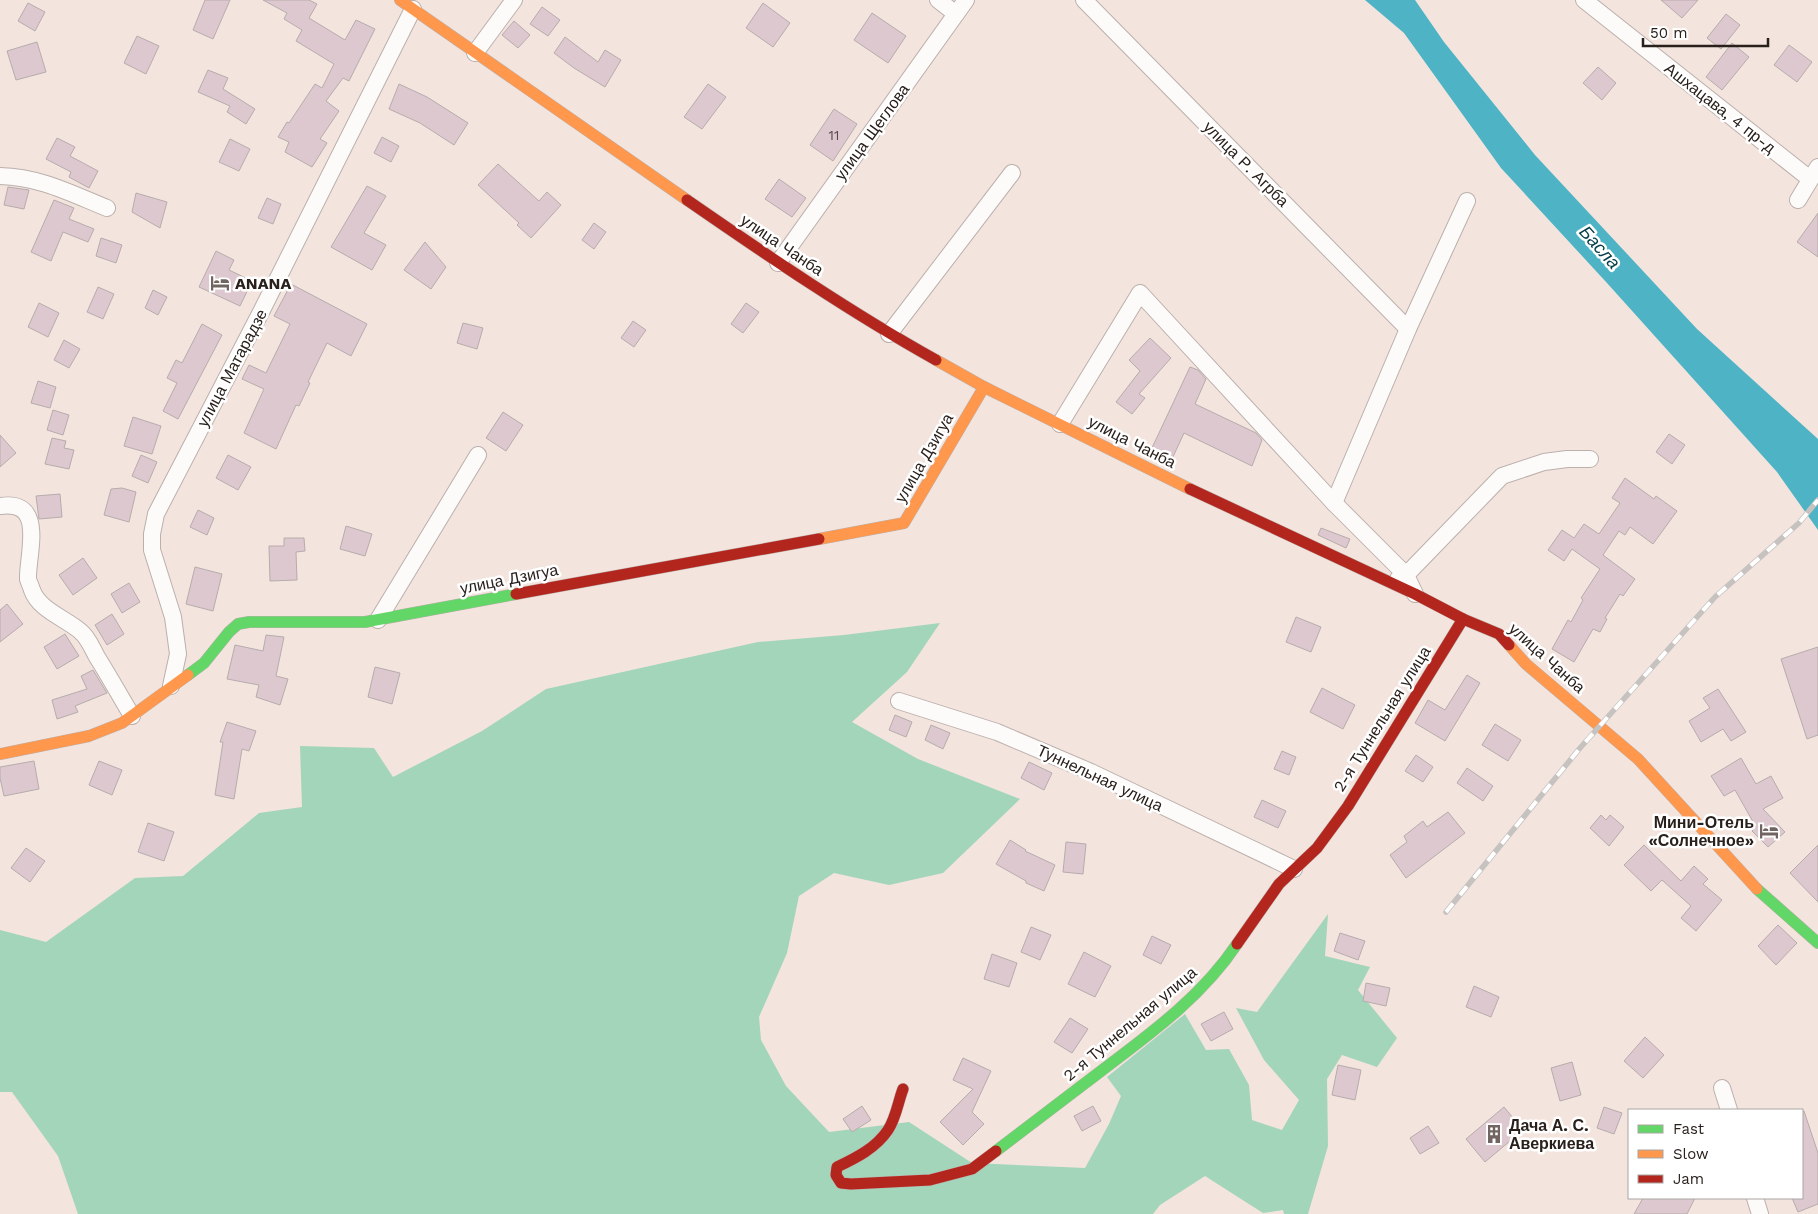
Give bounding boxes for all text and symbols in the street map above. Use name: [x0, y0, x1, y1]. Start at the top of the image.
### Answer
scale bar: [1643, 15, 1768, 47]
text: 50 m: [1650, 24, 1687, 42]
street label: Ашхацава, 4 пр-д: [1661, 59, 1780, 158]
street label: улица Щеглова: [831, 80, 913, 184]
street label: улица Р. Агрба: [1199, 117, 1293, 211]
house number: 11: [829, 127, 839, 143]
street label: улица Чанба: [737, 210, 827, 280]
water label: Басла: [1575, 221, 1625, 273]
hotel icon: ANANA: [209, 272, 231, 294]
place label: ANANA: [235, 274, 291, 293]
street label: улица Матарадзе: [193, 306, 271, 430]
street label: улица Дзигуа: [891, 410, 957, 506]
street label: улица Чанба: [1085, 412, 1179, 472]
street label: улица Дзигуа: [458, 560, 560, 598]
street label: улица Чанба: [1505, 619, 1589, 697]
street label: 2-я Туннельная улица: [1330, 643, 1435, 795]
street label: Туннельная улица: [1034, 741, 1166, 815]
place label: Мини-Отель «Солнечное»: [1648, 813, 1754, 850]
hotel icon: Мини-Отель «Солнечное»: [1758, 820, 1780, 842]
street label: 2-я Туннельная улица: [1060, 963, 1200, 1085]
legend: [1628, 1109, 1803, 1199]
place label: Дача А. С. Аверкиева: [1509, 1116, 1594, 1153]
text: Fast: [1673, 1120, 1705, 1138]
building icon: Дача А. С. Аверкиева: [1483, 1123, 1505, 1145]
text: Slow: [1673, 1145, 1709, 1163]
text: Jam: [1673, 1170, 1704, 1188]

